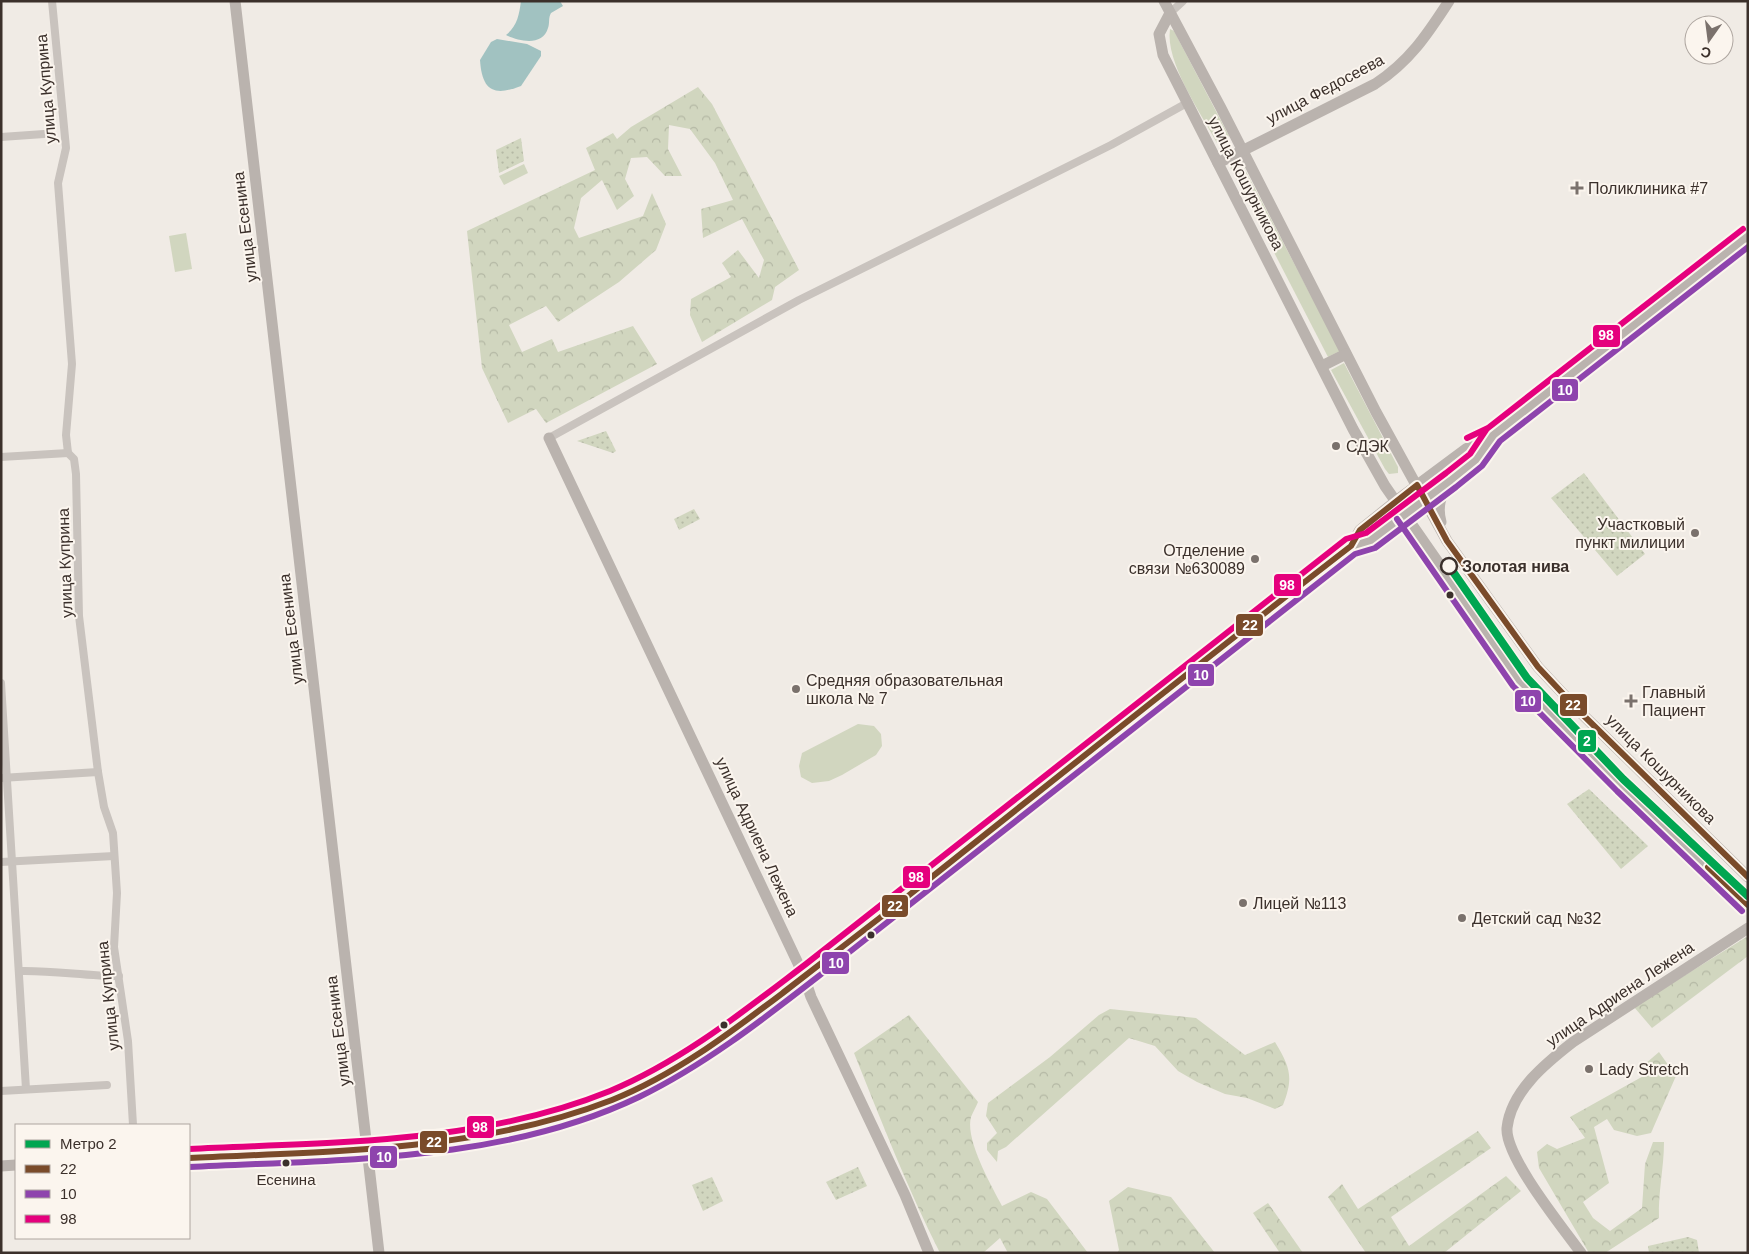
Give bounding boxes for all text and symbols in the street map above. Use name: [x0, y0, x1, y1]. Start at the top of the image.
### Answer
north arrow: [1684, 15, 1734, 65]
street label: улица Куприна: [33, 33, 59, 145]
text: С: [1699, 44, 1713, 62]
street label: улица Федосеева: [1263, 51, 1387, 127]
street label: улица Кошурникова: [1205, 114, 1287, 253]
street label: улица Есенина: [230, 171, 260, 283]
place label: Поликлиника #7: [1588, 180, 1708, 197]
marker: Поликлиника #7: [1570, 181, 1584, 195]
line badge: 98: [1592, 324, 1621, 348]
text: 98: [1598, 327, 1614, 343]
line badge: 10: [1551, 378, 1579, 402]
text: 10: [1557, 382, 1573, 398]
place label: СДЭК: [1346, 438, 1390, 455]
marker: СДЭК: [1330, 440, 1342, 452]
street label: улица Куприна: [55, 508, 75, 618]
place label: Участковый пункт милиции: [1575, 516, 1685, 551]
marker: Участковый пункт милиции: [1689, 527, 1701, 539]
place label: Отделение связи №630089: [1129, 542, 1245, 577]
marker: Отделение связи №630089: [1249, 553, 1261, 565]
marker: Золотая нива: [1440, 557, 1458, 575]
place label: Золотая нива: [1462, 558, 1569, 575]
street label: улица Есенина: [276, 573, 306, 685]
line badge: 98: [1273, 573, 1302, 597]
text: 98: [1279, 577, 1295, 593]
unlabelled marker: [1445, 590, 1455, 600]
line badge: 22: [1235, 613, 1264, 637]
text: 22: [1242, 617, 1258, 633]
line badge: 10: [1187, 663, 1215, 687]
text: 10: [1193, 667, 1209, 683]
place label: Средняя образовательная школа № 7: [806, 672, 1003, 707]
marker: Средняя образовательная школа № 7: [790, 683, 802, 695]
place label: Главный Пациент: [1642, 684, 1706, 719]
line badge: 10: [1514, 689, 1542, 713]
text: 10: [1520, 693, 1536, 709]
line badge: 22: [1559, 693, 1588, 717]
marker: Главный Пациент: [1624, 694, 1638, 708]
text: 22: [1565, 697, 1581, 713]
street label: улица Кошурникова: [1603, 711, 1719, 827]
line badge: 2: [1577, 729, 1597, 753]
text: 2: [1583, 733, 1591, 749]
street label: улица Адриена Лежена: [713, 755, 801, 919]
line badge: 98: [902, 865, 931, 889]
text: 98: [908, 869, 924, 885]
line badge: 22: [881, 894, 909, 918]
place label: Лицей №113: [1253, 895, 1346, 912]
marker: Лицей №113: [1237, 897, 1249, 909]
text: 22: [887, 898, 903, 914]
place label: Детский сад №32: [1472, 910, 1601, 927]
marker: Детский сад №32: [1456, 912, 1468, 924]
unlabelled marker: [866, 930, 876, 940]
street label: улица Адриена Лежена: [1543, 938, 1697, 1050]
street label: улица Куприна: [94, 940, 122, 1052]
line badge: 10: [821, 951, 850, 975]
text: 10: [828, 955, 844, 971]
street label: улица Есенина: [323, 975, 353, 1087]
unlabelled marker: [719, 1020, 729, 1030]
place label: Lady Stretch: [1599, 1061, 1689, 1078]
marker: Lady Stretch: [1583, 1063, 1595, 1075]
line badge: 98: [466, 1115, 495, 1139]
text: 98: [472, 1119, 488, 1135]
legend: [15, 1124, 190, 1239]
line badge: 22: [419, 1130, 448, 1154]
text: 22: [426, 1134, 442, 1150]
text: Метро 2: [60, 1135, 117, 1152]
line badge: 10: [369, 1145, 398, 1169]
text: 10: [376, 1149, 392, 1165]
marker: Есенина: [281, 1158, 291, 1168]
text: 22: [60, 1160, 77, 1177]
place label: Есенина: [257, 1171, 316, 1188]
text: 10: [60, 1185, 77, 1202]
text: 98: [60, 1210, 77, 1227]

